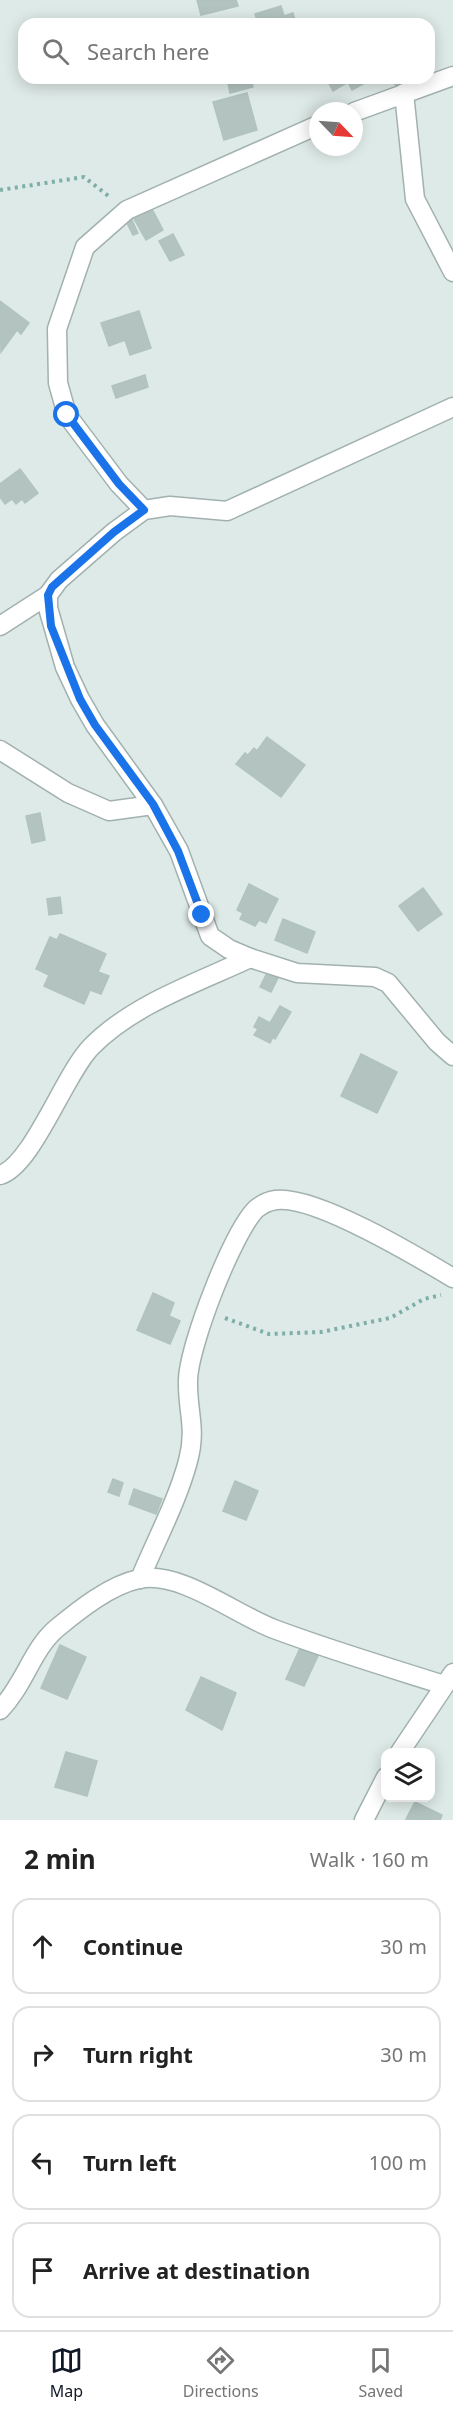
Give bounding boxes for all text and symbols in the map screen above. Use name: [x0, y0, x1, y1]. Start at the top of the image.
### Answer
search box: [18, 18, 435, 84]
icon: search: [39, 35, 72, 68]
text: Search here: [87, 36, 209, 66]
north arrow: [309, 102, 363, 156]
route start: [53, 401, 79, 427]
route end: [188, 901, 214, 927]
map controls: [381, 1748, 435, 1802]
button: layers: [381, 1748, 435, 1802]
text: 2 min: [24, 1841, 96, 1877]
text: Walk · 160 m: [310, 1846, 429, 1873]
icon: ahead: [26, 1930, 59, 1963]
text: Continue: [83, 1931, 183, 1961]
text: 30 m: [380, 1933, 427, 1960]
icon: right: [26, 2038, 59, 2071]
text: Turn right: [83, 2039, 193, 2069]
text: 30 m: [380, 2041, 427, 2068]
icon: left: [26, 2146, 59, 2179]
text: Turn left: [83, 2147, 177, 2177]
text: 100 m: [369, 2149, 427, 2176]
icon: arrive: [26, 2254, 59, 2287]
text: Arrive at destination: [83, 2255, 310, 2285]
tab: Map: [50, 2344, 83, 2402]
tab: Directions: [183, 2344, 259, 2402]
tab: Saved: [358, 2344, 403, 2402]

